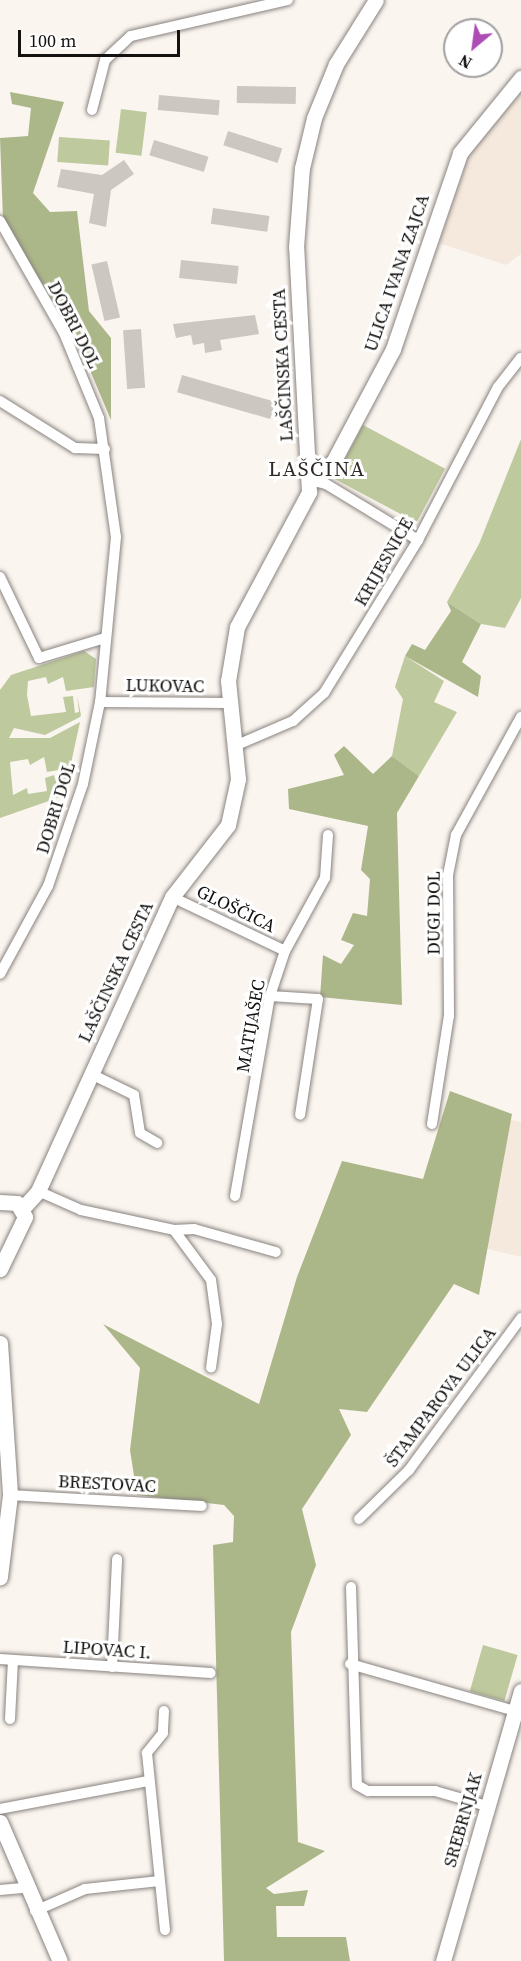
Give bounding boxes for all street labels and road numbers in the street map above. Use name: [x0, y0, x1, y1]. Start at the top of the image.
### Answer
street label: ULICA IVANA ZAJCA: [360, 191, 434, 355]
street label: DOBRI DOL: [43, 278, 105, 372]
street label: LAŠČINSKA CESTA: [268, 288, 298, 442]
street label: KRIJESNICE: [350, 514, 418, 610]
street label: LUKOVAC: [126, 675, 204, 697]
street label: DOBRI DOL: [32, 760, 80, 856]
street label: DUGI DOL: [423, 871, 445, 955]
street label: GLOŠČICA: [193, 881, 279, 937]
street label: LAŠČINSKA CESTA: [74, 898, 158, 1046]
street label: MATIJAŠEC: [232, 978, 270, 1074]
street label: ŠTAMPAROVA ULICA: [381, 1323, 501, 1471]
street label: BRESTOVAC: [58, 1471, 156, 1497]
street label: LIPOVAC I.: [62, 1636, 152, 1664]
street label: SREBRNJAK: [439, 1770, 487, 1870]

